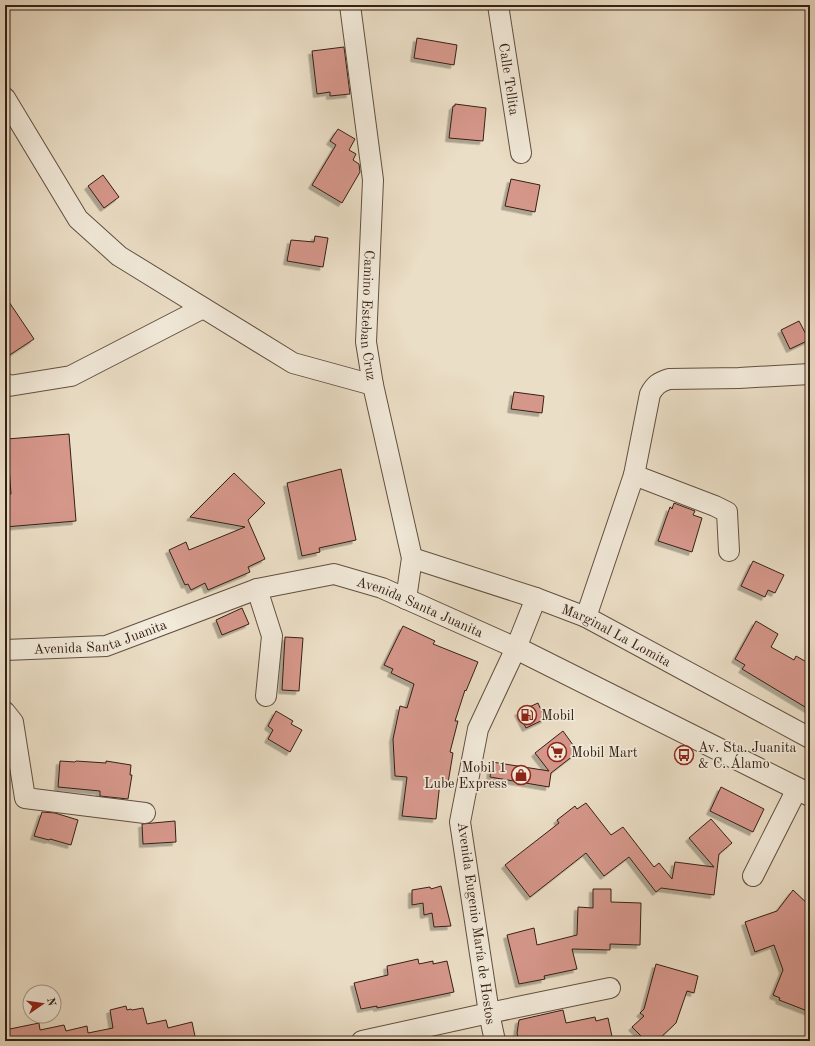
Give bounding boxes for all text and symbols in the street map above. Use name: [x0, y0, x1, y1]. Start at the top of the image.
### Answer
street label: Calle Tellita: [496, 42, 521, 116]
street label: Camino Esteban Cruz: [358, 250, 378, 382]
street label: Avenida Santa Juanita: [355, 575, 485, 640]
street label: Marginal La Lomita: [559, 602, 673, 670]
street label: Avenida Santa Juanita: [33, 618, 169, 657]
fuel station icon: Mobil: [516, 704, 538, 726]
place label: Mobil: [541, 709, 575, 723]
supermarket icon: Mobil Mart: [546, 741, 568, 763]
place label: Av. Sta. Juanita & C. Álamo: [698, 741, 797, 771]
bus stop icon: Av. Sta. Juanita & C. Álamo: [673, 744, 695, 766]
place label: Mobil Mart: [571, 746, 638, 760]
place label: Mobil 1 Lube Express: [424, 761, 507, 791]
shop icon: Mobil 1 Lube Express: [510, 764, 532, 786]
street label: Avenida Eugenio María de Hostos: [455, 821, 497, 1025]
north arrow: [22, 984, 62, 1024]
text: N: [44, 997, 57, 1008]

